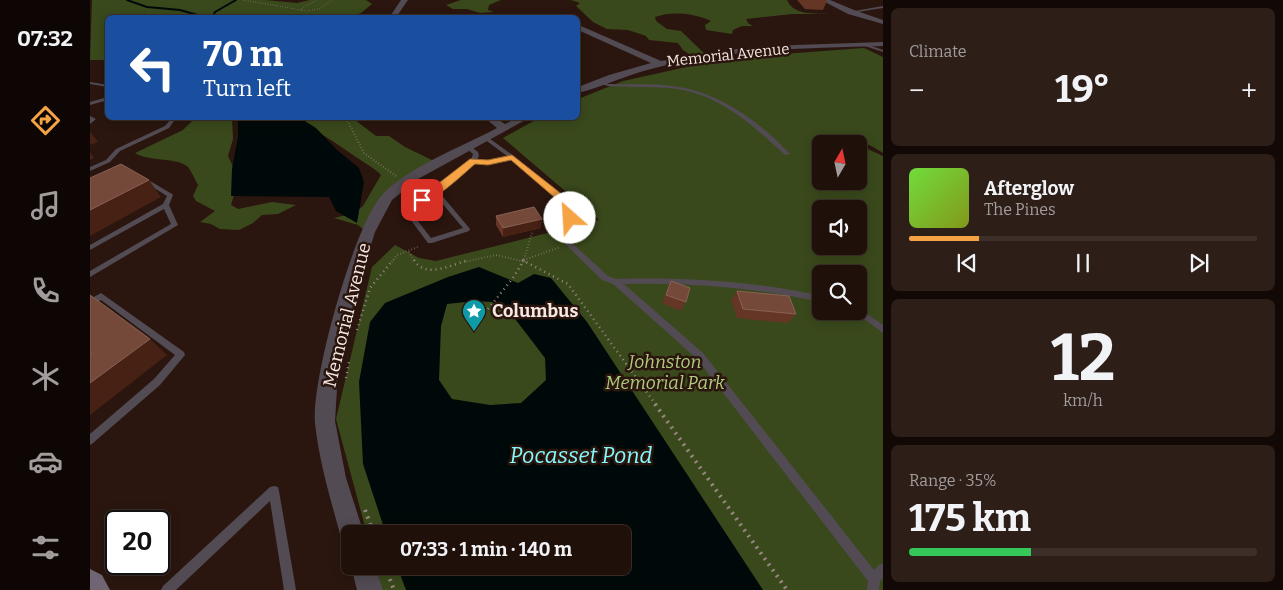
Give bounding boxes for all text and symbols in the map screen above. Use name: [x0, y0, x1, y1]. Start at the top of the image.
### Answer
text: 07:32: [17, 25, 73, 52]
text: 70 m: [203, 33, 283, 75]
icon: left: [120, 35, 185, 100]
street label: Memorial Avenue: [666, 40, 790, 70]
text: Climate: [909, 42, 967, 61]
text: 19°: [1055, 66, 1110, 112]
text: −: [909, 74, 924, 107]
text: +: [1241, 74, 1257, 107]
text: Turn left: [203, 75, 291, 102]
icon: directions: [28, 103, 63, 138]
north arrow: [812, 135, 868, 190]
map controls: [812, 135, 867, 320]
text: Afterglow: [984, 177, 1074, 200]
pin: [401, 179, 443, 221]
icon: arrive: [408, 186, 436, 214]
icon: music: [28, 188, 63, 223]
position arrow: [543, 191, 595, 243]
button: sound: [812, 200, 867, 255]
text: The Pines: [984, 200, 1056, 219]
street label: Memorial Avenue: [318, 241, 376, 389]
icon: previous: [953, 249, 981, 277]
icon: pause: [1069, 249, 1097, 277]
icon: next: [1185, 249, 1213, 277]
button: search: [812, 265, 867, 320]
icon: phone: [28, 273, 63, 308]
place icon: Columbus: [461, 298, 487, 332]
place label: Columbus: [492, 300, 578, 322]
text: 12: [1051, 319, 1115, 397]
park label: Johnston Memorial Park: [605, 351, 725, 394]
icon: climate: [28, 359, 63, 394]
text: km/h: [1063, 391, 1103, 410]
water label: Pocasset Pond: [510, 442, 653, 469]
icon: car: [28, 444, 63, 479]
text: Range · 35%: [909, 471, 997, 490]
text: 175 km: [909, 495, 1031, 541]
speed limit sign: 20: [105, 510, 170, 575]
icon: filters: [28, 530, 63, 565]
text: 07:33 · 1 min · 140 m: [400, 538, 572, 561]

